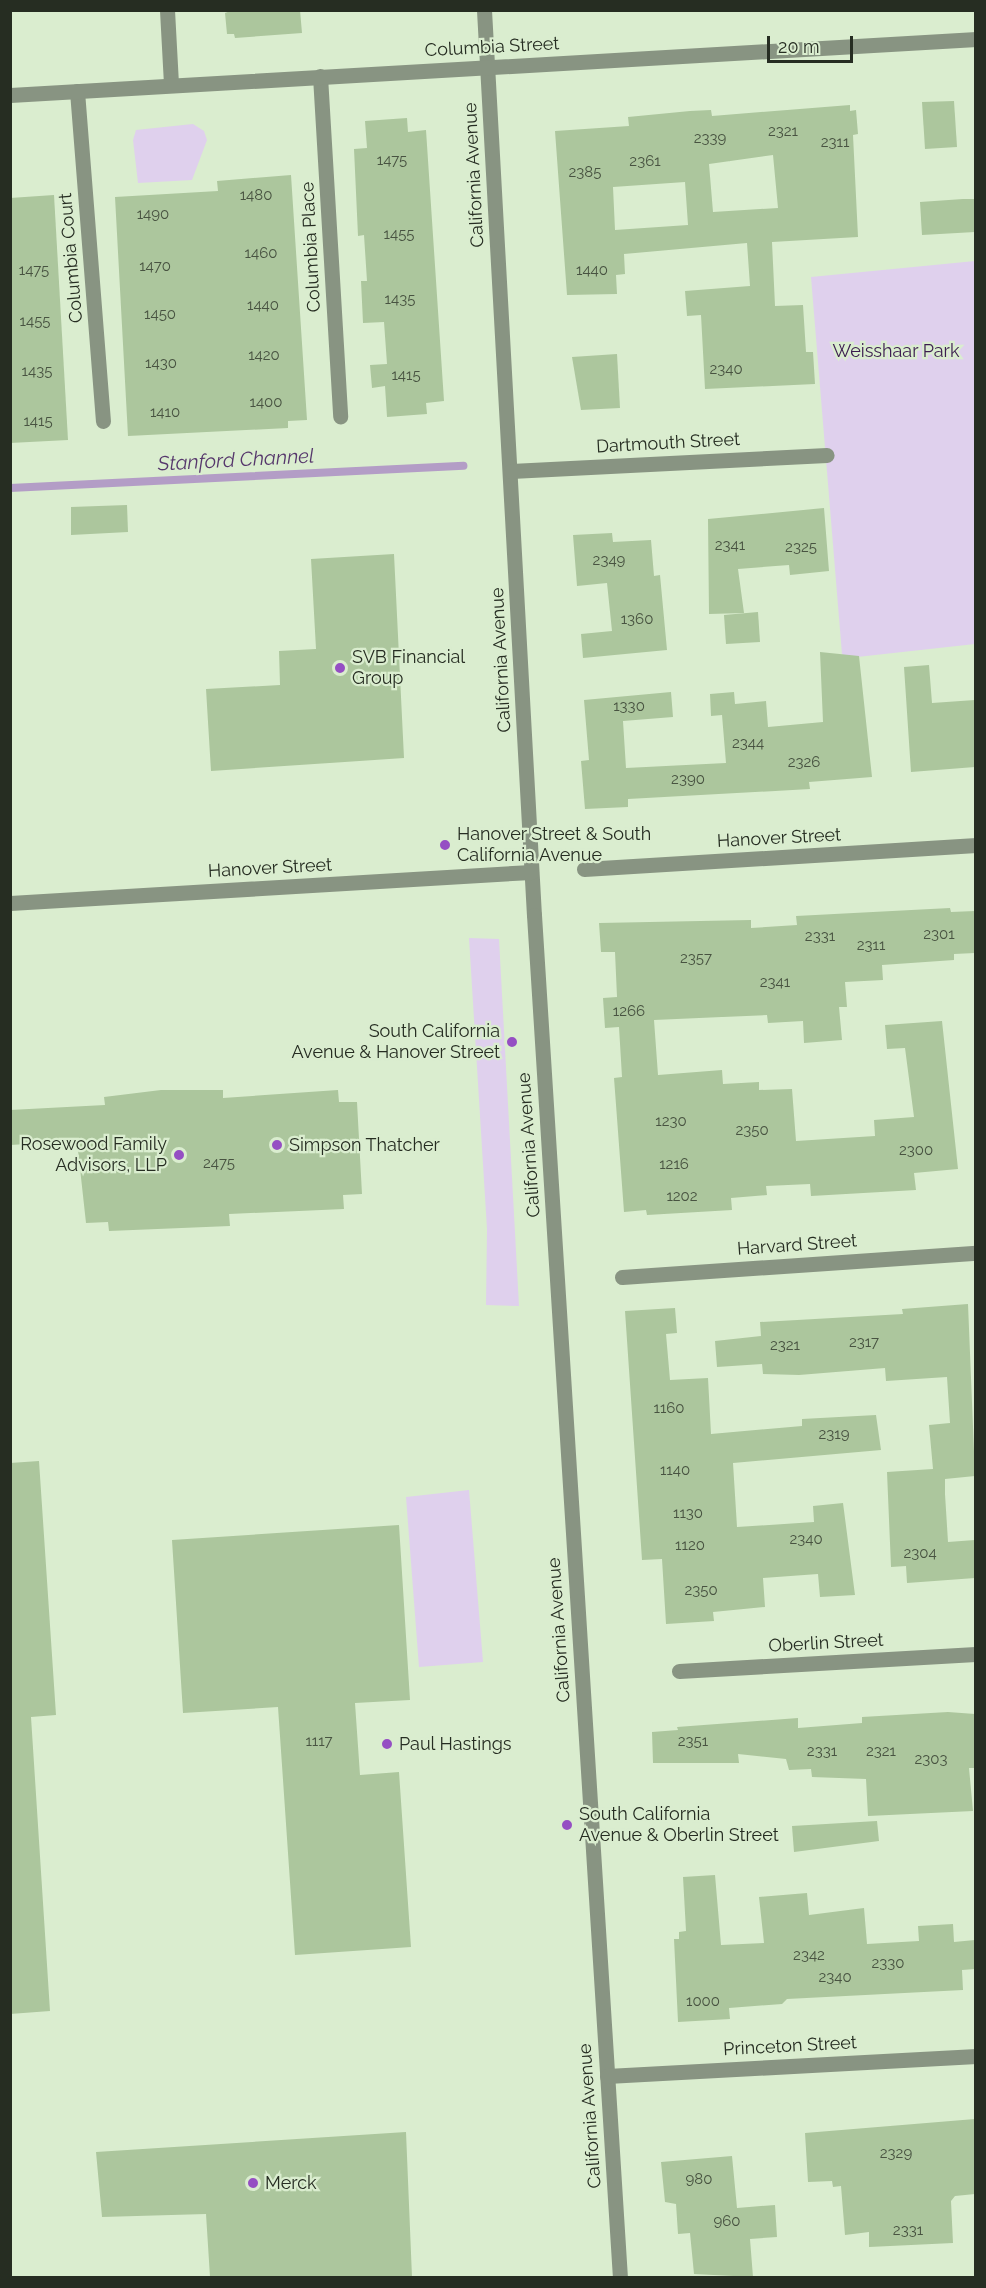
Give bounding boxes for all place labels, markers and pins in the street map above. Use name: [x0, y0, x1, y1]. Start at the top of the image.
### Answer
place label: SVB Financial Group: [352, 647, 465, 690]
marker: SVB Financial Group: [333, 661, 347, 675]
place label: Hanover Street & South California Avenue: [457, 824, 652, 866]
marker: Hanover Street & South California Avenue: [438, 838, 452, 852]
place label: South California Avenue & Hanover Street: [291, 1021, 500, 1064]
marker: South California Avenue & Hanover Street: [505, 1035, 519, 1049]
place label: Rosewood Family Advisors, LLP: [20, 1134, 167, 1176]
place label: Simpson Thatcher: [289, 1134, 440, 1156]
marker: Simpson Thatcher: [270, 1138, 284, 1152]
marker: Rosewood Family Advisors, LLP: [172, 1148, 186, 1162]
place label: Paul Hastings: [399, 1733, 512, 1755]
marker: Paul Hastings: [380, 1737, 394, 1751]
place label: South California Avenue & Oberlin Street: [579, 1804, 779, 1846]
marker: South California Avenue & Oberlin Street: [560, 1818, 574, 1832]
place label: Merck: [265, 2172, 317, 2194]
marker: Merck: [246, 2176, 260, 2190]

